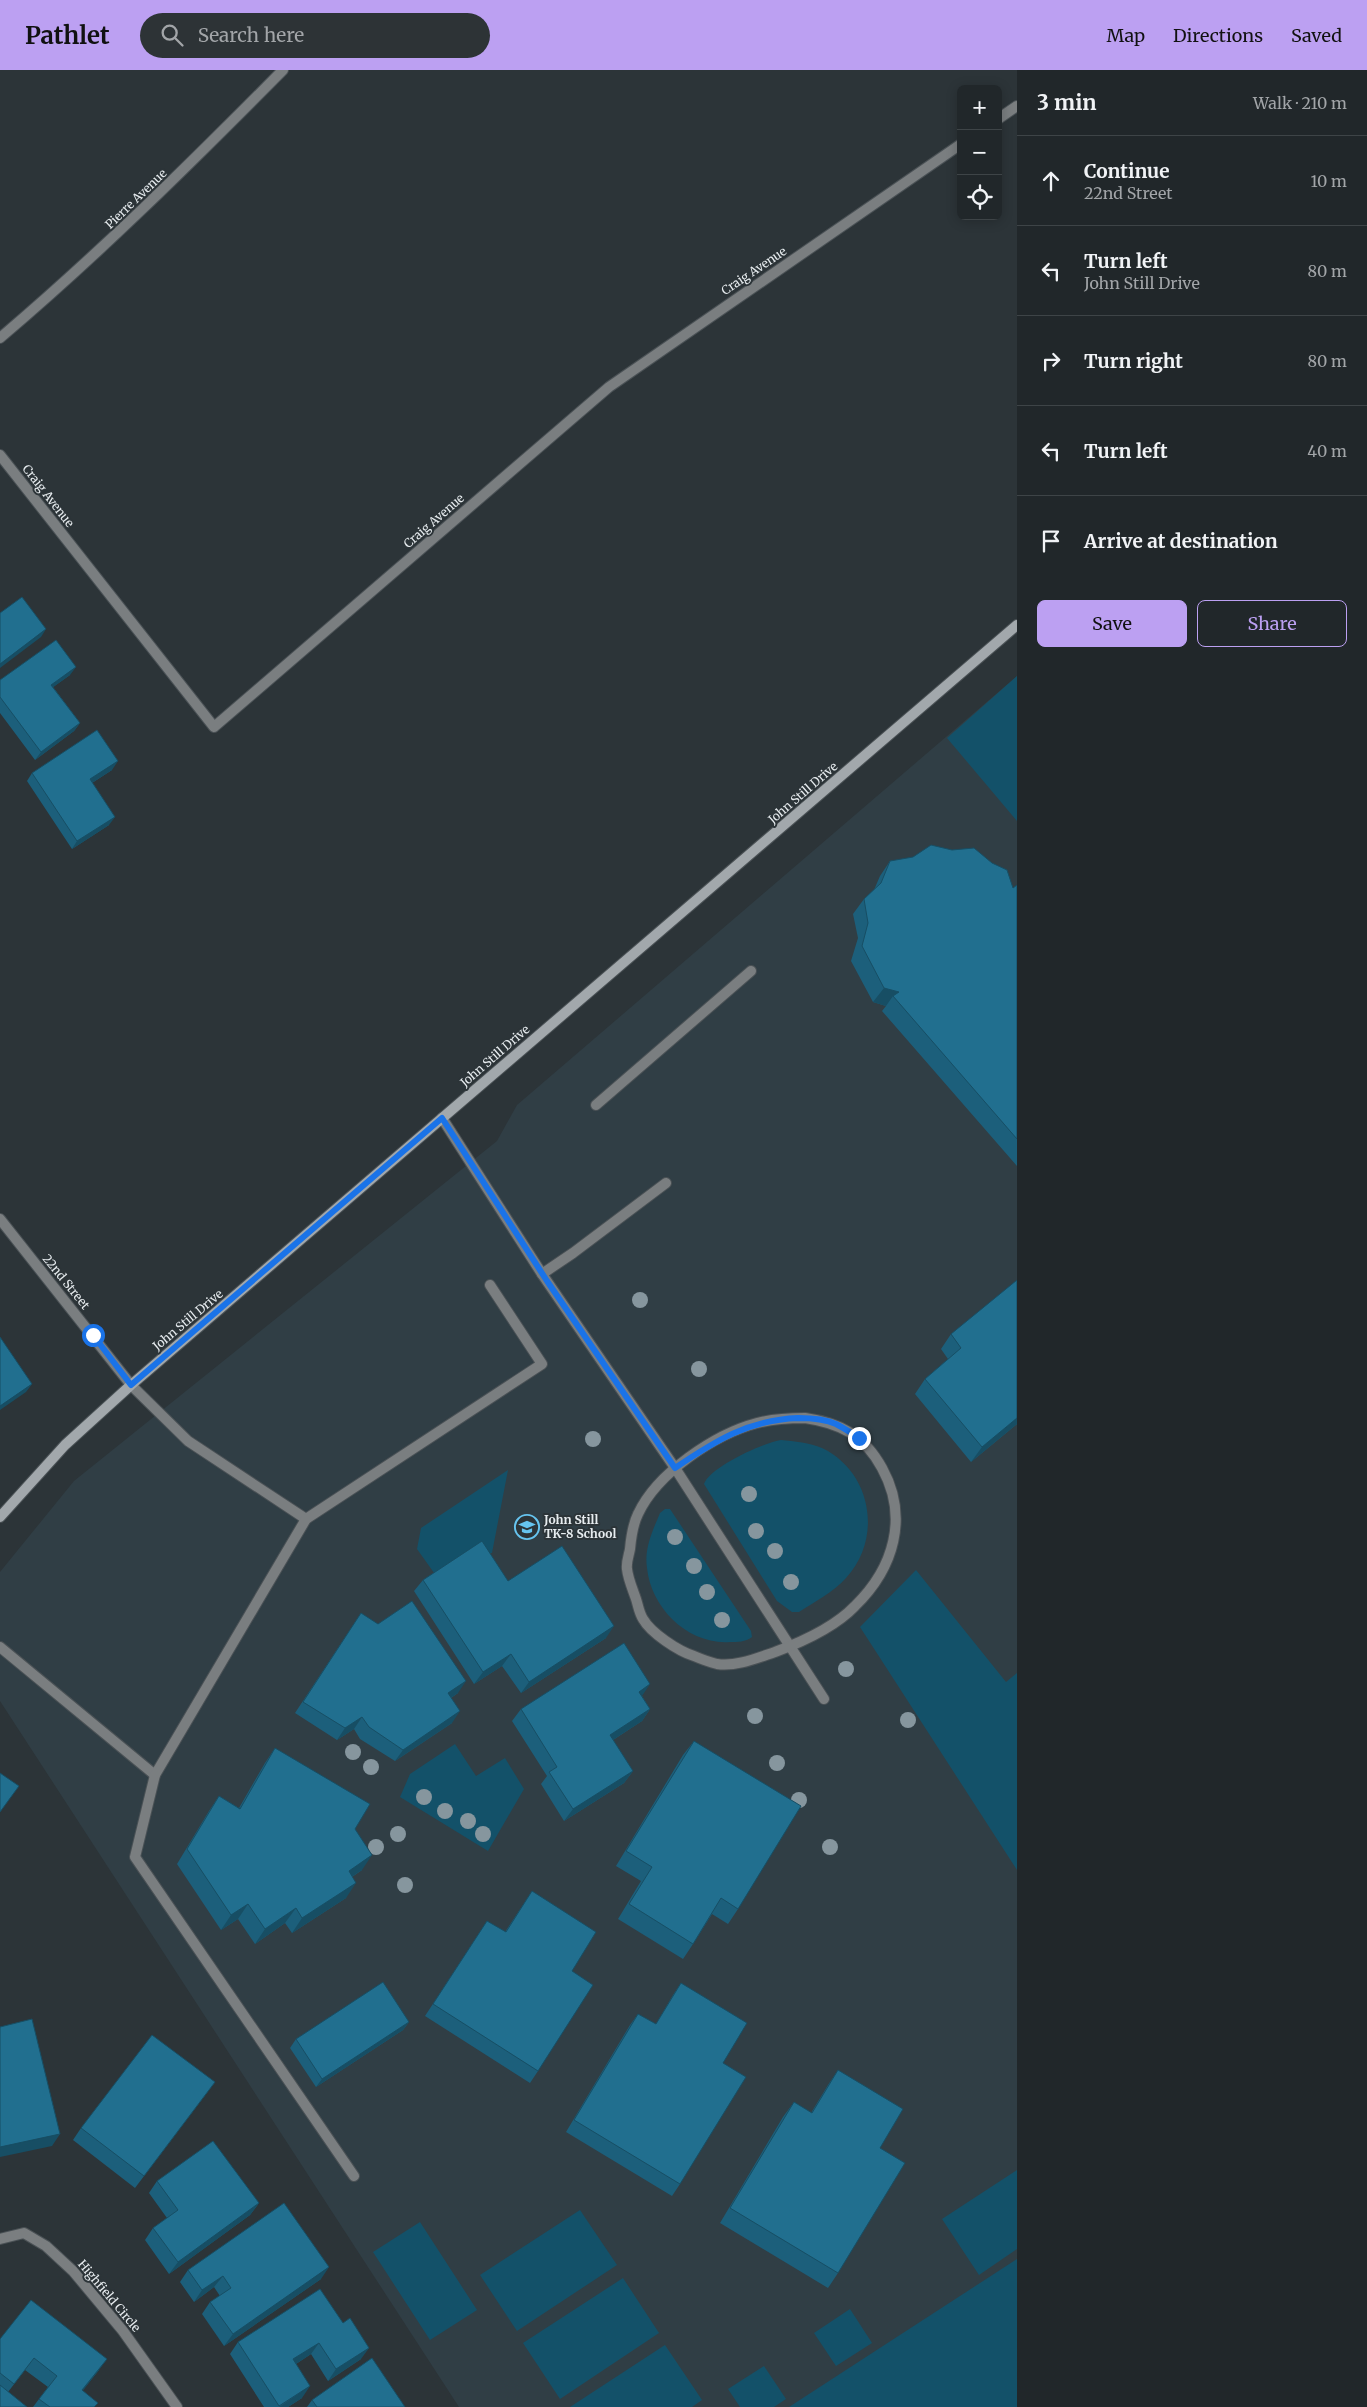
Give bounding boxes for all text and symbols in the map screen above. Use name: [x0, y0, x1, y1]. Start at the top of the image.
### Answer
search box: [140, 13, 490, 58]
text: Pathlet: [25, 20, 110, 51]
icon: search: [158, 21, 186, 49]
text: Search here: [198, 23, 304, 47]
text: Map: [1107, 24, 1145, 47]
text: Directions: [1173, 24, 1263, 47]
text: Saved: [1291, 24, 1342, 47]
map controls: [957, 85, 1002, 220]
button: +: [957, 85, 1002, 130]
text: 3 min: [1037, 89, 1096, 116]
text: Walk · 210 m: [1253, 93, 1347, 113]
button: −: [957, 130, 1002, 175]
text: Continue: [1084, 159, 1170, 183]
street label: Pierre Avenue: [102, 166, 169, 232]
icon: ahead: [1037, 167, 1065, 195]
text: 10 m: [1310, 171, 1347, 191]
button: locate: [957, 175, 1002, 220]
text: 22nd Street: [1084, 183, 1172, 203]
street label: Craig Avenue: [718, 243, 789, 298]
text: Turn left: [1084, 249, 1168, 273]
icon: left: [1037, 257, 1065, 285]
text: 80 m: [1308, 261, 1347, 281]
text: John Still Drive: [1084, 273, 1200, 293]
icon: right: [1037, 347, 1065, 375]
text: Turn right: [1084, 349, 1183, 373]
text: 80 m: [1308, 351, 1347, 371]
icon: left: [1037, 437, 1065, 465]
text: Turn left: [1084, 439, 1168, 463]
text: 40 m: [1307, 441, 1347, 461]
street label: Craig Avenue: [19, 461, 78, 530]
street label: Craig Avenue: [400, 490, 467, 551]
icon: arrive: [1037, 527, 1065, 555]
text: Arrive at destination: [1084, 529, 1278, 553]
button: Save: [1037, 600, 1187, 647]
button: Share: [1197, 600, 1347, 647]
street label: John Still Drive: [764, 758, 840, 827]
street label: John Still Drive: [456, 1021, 532, 1090]
street label: 22nd Street: [40, 1251, 93, 1312]
street label: John Still Drive: [149, 1286, 226, 1354]
route start: [82, 1324, 105, 1347]
route end: [848, 1427, 871, 1450]
place label: John Still TK-8 School: [543, 1512, 616, 1541]
school or university icon: John Still TK-8 School: [514, 1514, 540, 1540]
street label: Highfield Circle: [75, 2257, 144, 2335]

